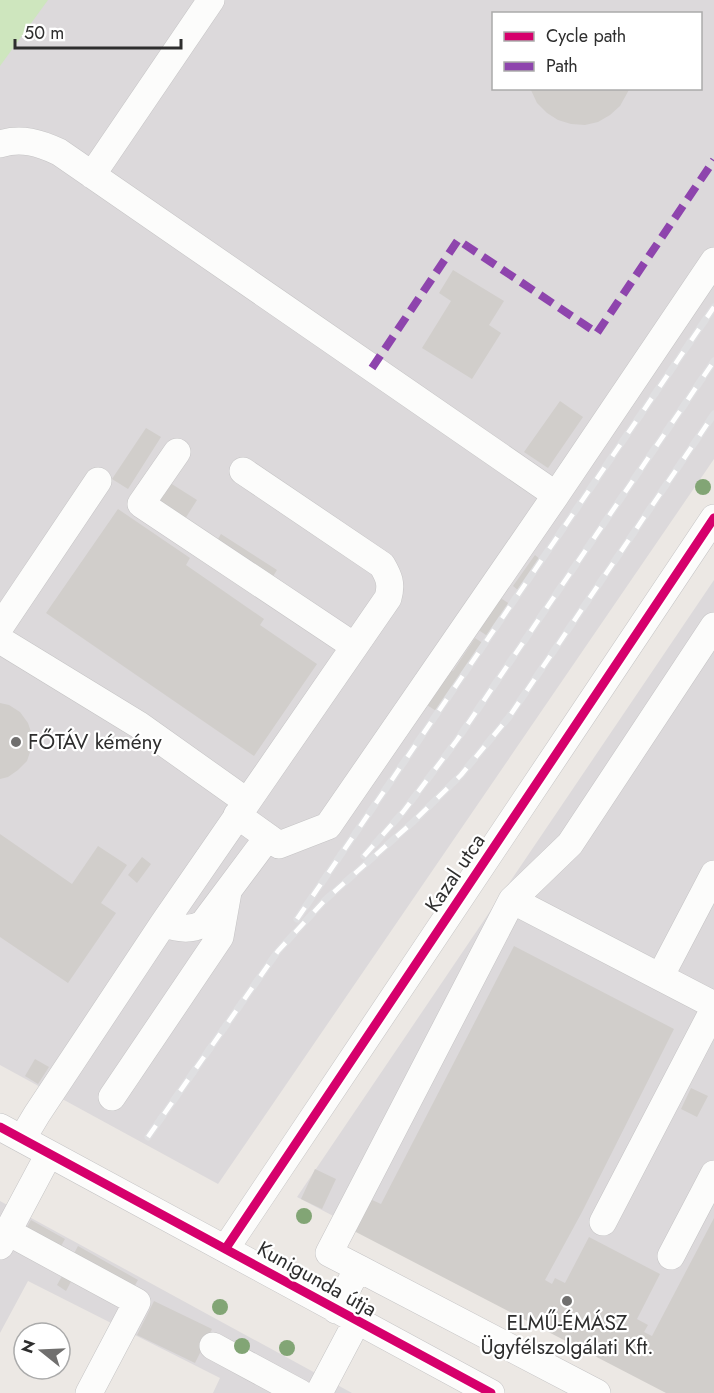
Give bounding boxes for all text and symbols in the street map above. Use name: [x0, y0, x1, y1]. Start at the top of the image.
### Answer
scale bar: [15, 12, 182, 50]
legend: [492, 12, 702, 90]
text: 50 m: [24, 20, 64, 46]
text: Cycle path: [546, 23, 626, 49]
text: Path: [546, 53, 578, 79]
place label: FŐTÁV kémény: [28, 727, 163, 757]
marker: FŐTÁV kémény: [9, 735, 23, 749]
street label: Kazal utca: [418, 828, 492, 918]
street label: Kunigunda útja: [252, 1234, 382, 1324]
marker: ELMŰ-ÉMÁSZ Ügyfélszolgálati Kft.: [560, 1294, 574, 1308]
place label: ELMŰ-ÉMÁSZ Ügyfélszolgálati Kft.: [480, 1308, 654, 1362]
north arrow: [12, 1321, 72, 1381]
text: N: [15, 1337, 41, 1356]

